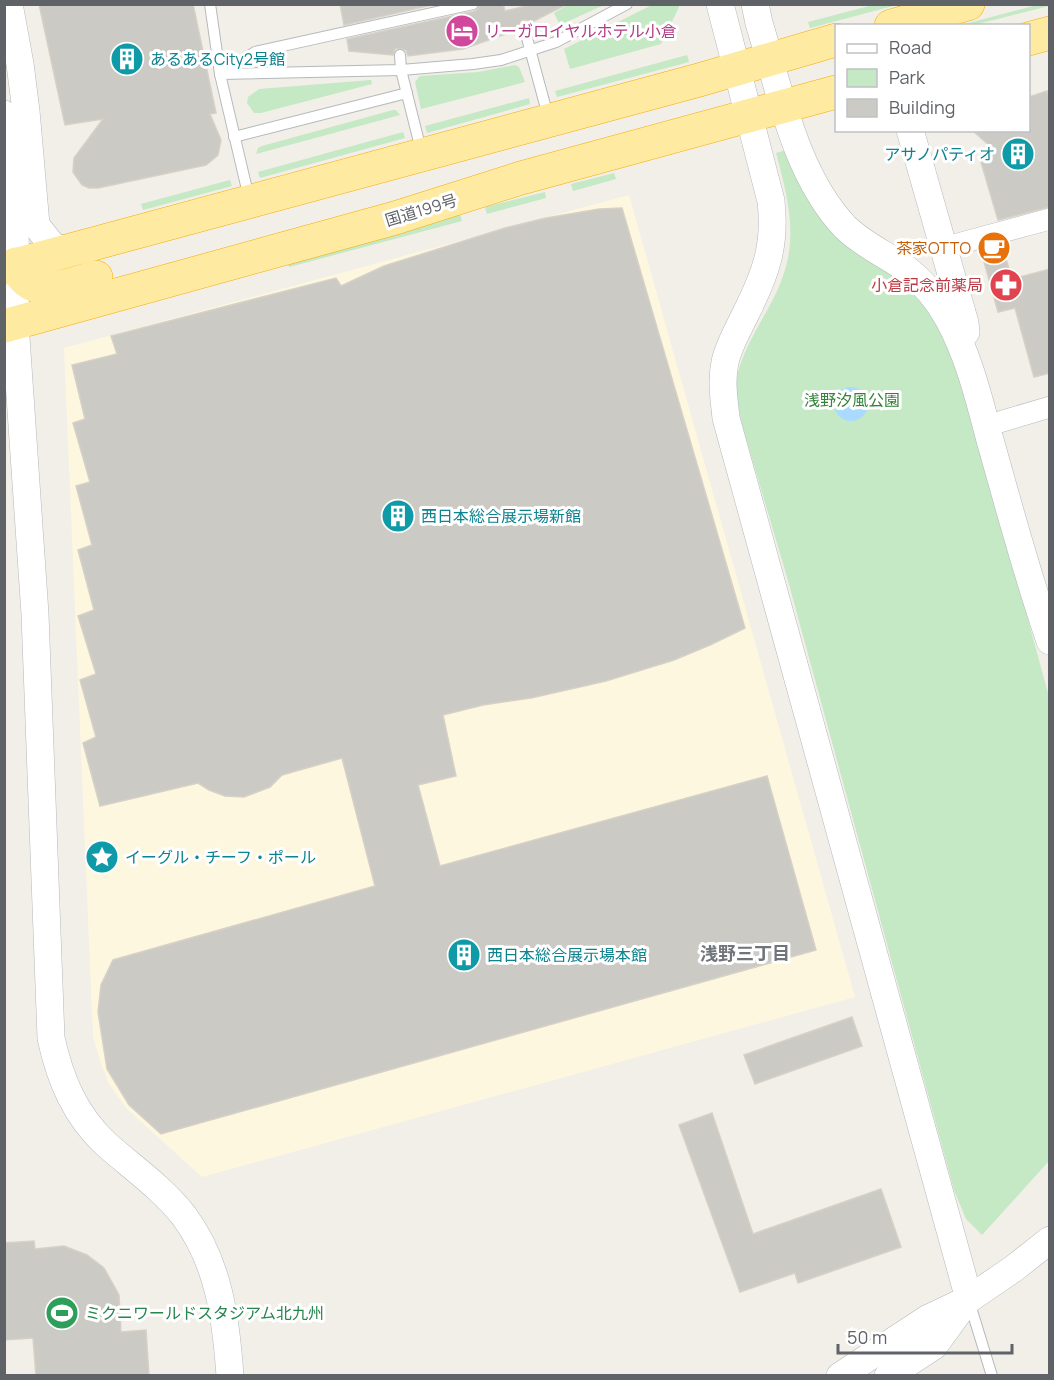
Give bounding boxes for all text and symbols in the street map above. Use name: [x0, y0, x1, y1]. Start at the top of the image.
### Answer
hotel icon: リーガロイヤルホテル小倉: [444, 13, 480, 49]
place label: リーガロイヤルホテル小倉: [485, 20, 677, 42]
legend: [835, 24, 1030, 132]
text: Road: [889, 35, 932, 59]
building icon: あるあるCity2号館: [109, 41, 145, 77]
place label: あるあるCity2号館: [150, 48, 285, 70]
text: Park: [889, 65, 926, 89]
text: Building: [889, 95, 955, 119]
building icon: アサノパティオ: [1000, 136, 1036, 172]
place label: アサノパティオ: [884, 143, 995, 165]
street label: 国道199号: [382, 189, 460, 231]
cafe icon: 茶家OTTO: [976, 230, 1012, 266]
place label: 茶家OTTO: [896, 237, 971, 259]
pharmacy icon: 小倉記念前薬局: [988, 267, 1024, 303]
place label: 小倉記念前薬局: [871, 274, 983, 296]
park label: 浅野汐風公園: [804, 389, 900, 411]
building icon: 西日本総合展示場新館: [380, 498, 416, 534]
place label: 西日本総合展示場新館: [421, 505, 581, 527]
place icon: イーグル・チーフ・ポール: [84, 839, 120, 875]
place label: イーグル・チーフ・ポール: [125, 846, 316, 868]
building icon: 西日本総合展示場本館: [446, 937, 482, 973]
district label: 浅野三丁目: [700, 941, 790, 965]
place label: 西日本総合展示場本館: [487, 944, 647, 966]
sports icon: ミクニワールドスタジアム北九州: [44, 1295, 80, 1331]
place label: ミクニワールドスタジアム北九州: [85, 1302, 324, 1324]
scale bar: [838, 1317, 1012, 1355]
text: 50 m: [847, 1325, 887, 1349]

